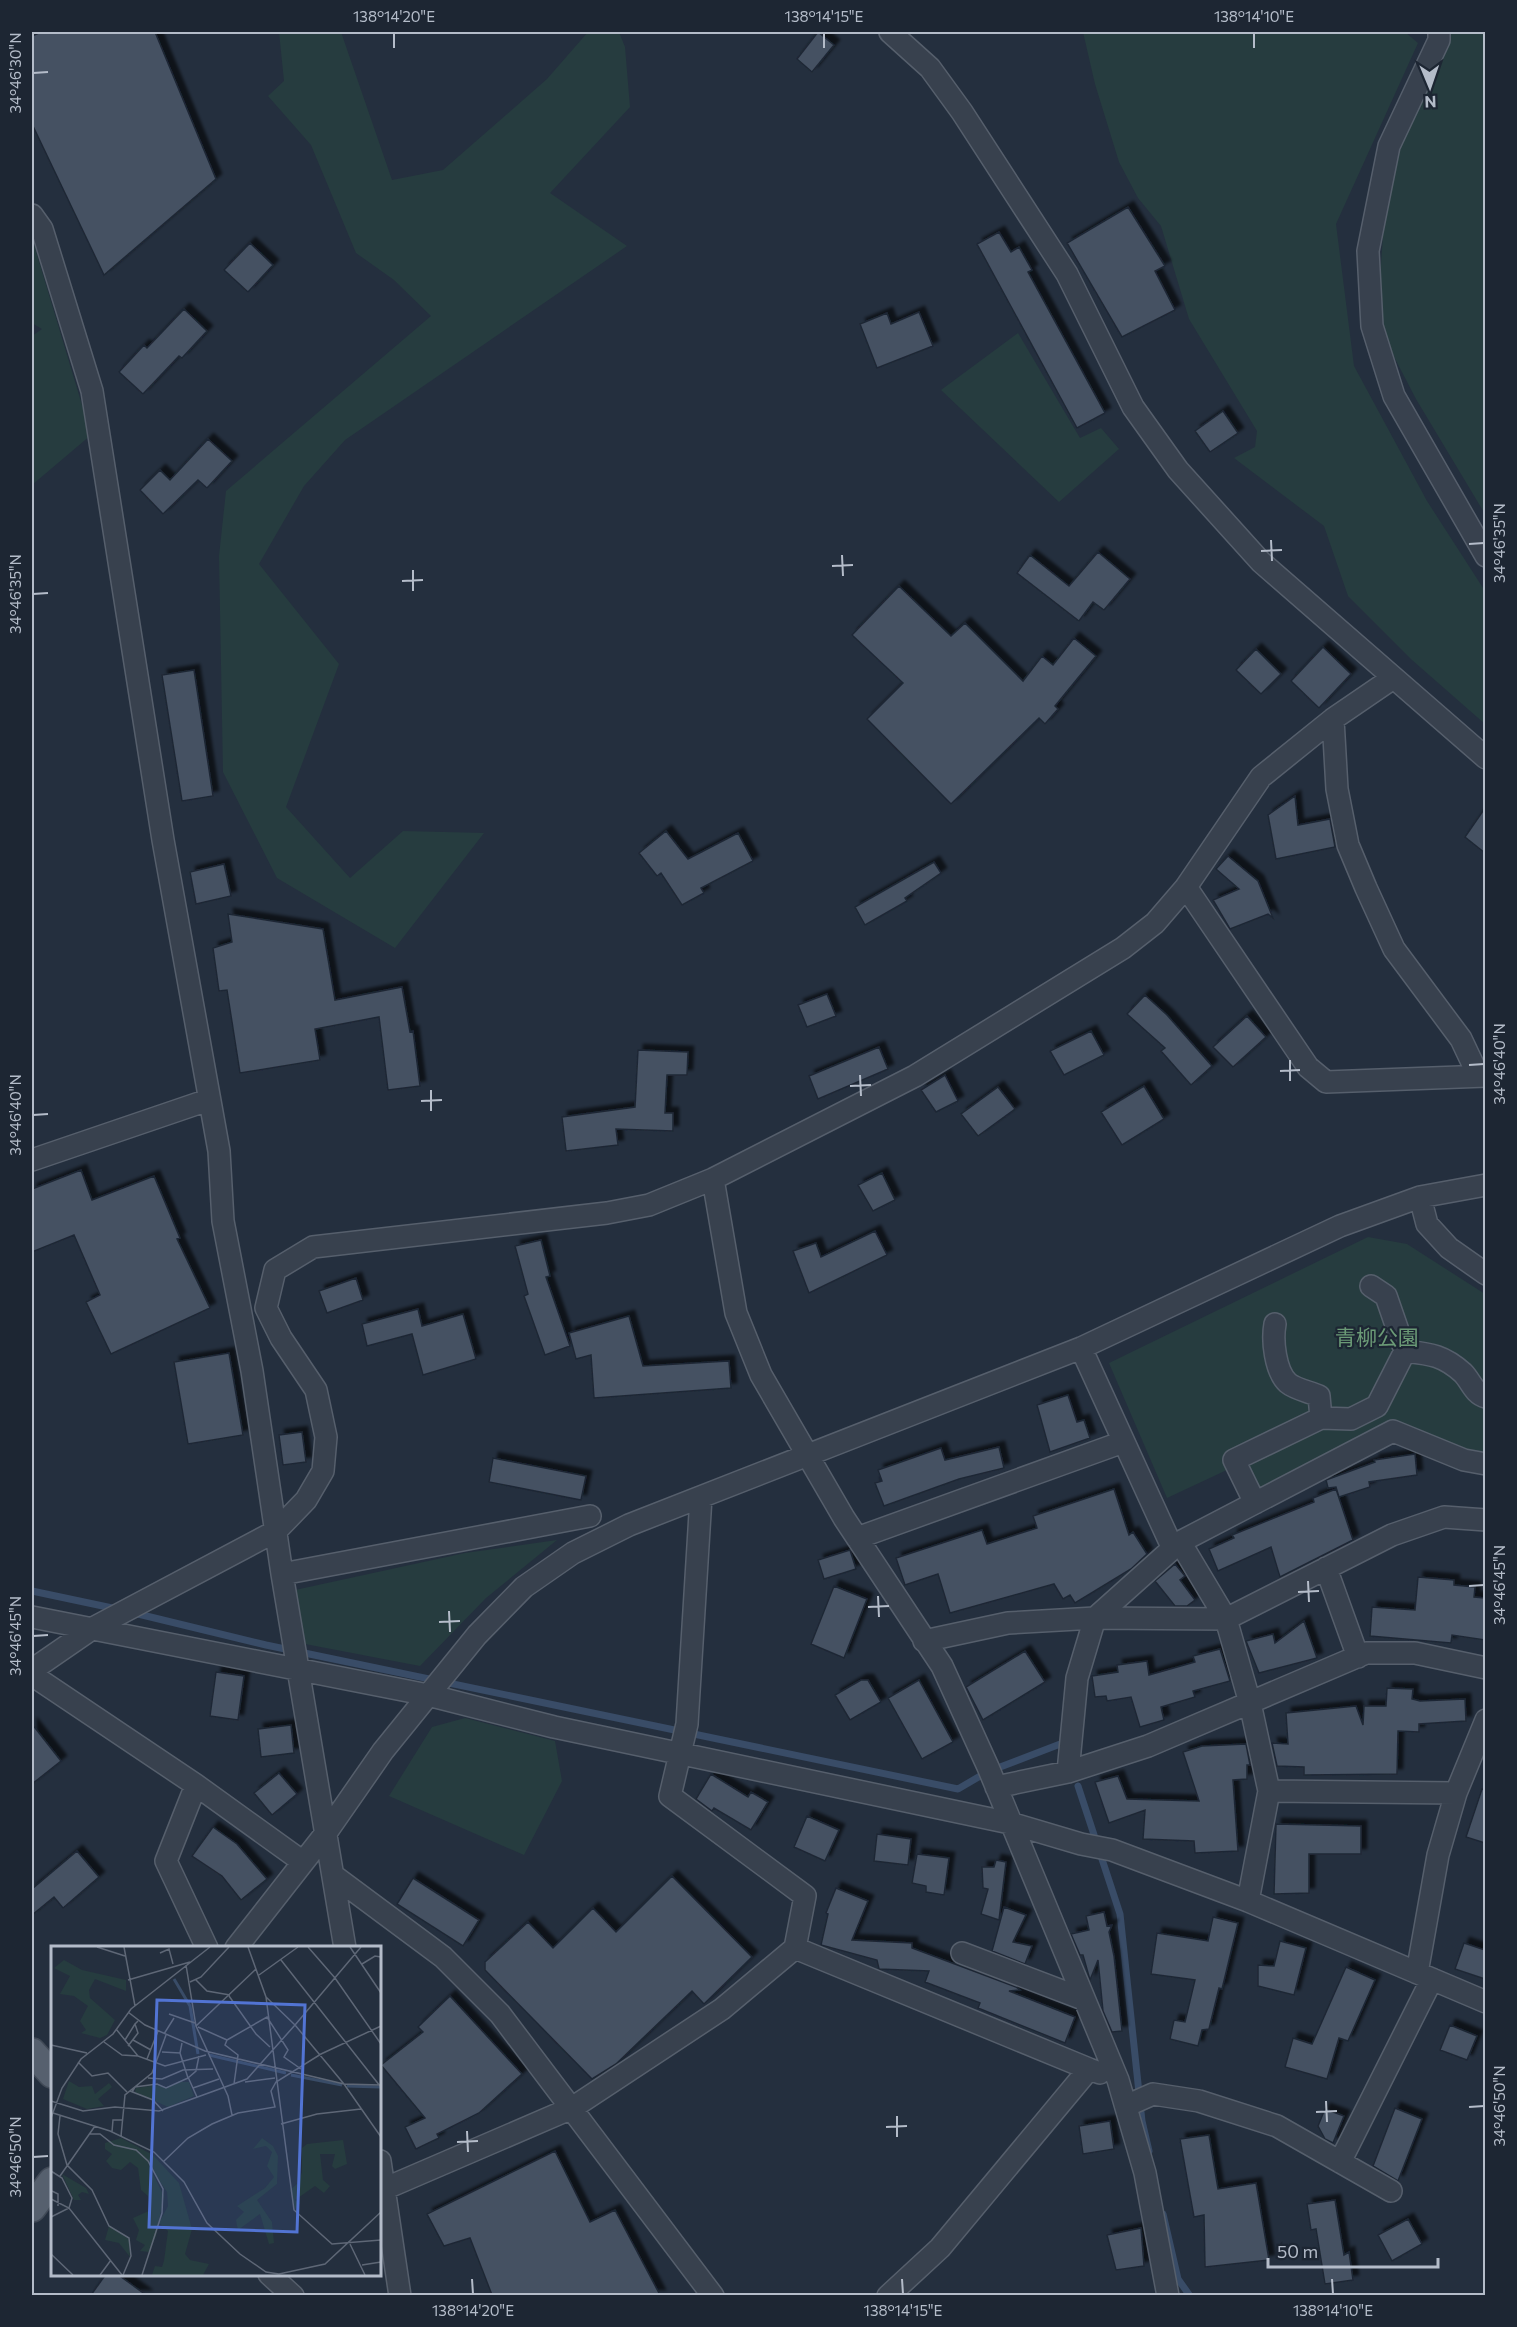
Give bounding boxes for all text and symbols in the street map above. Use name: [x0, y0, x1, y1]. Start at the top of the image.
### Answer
text: 138°14'20"E: [353, 7, 435, 25]
text: 138°14'15"E: [784, 7, 864, 25]
text: 138°14'10"E: [1214, 7, 1294, 25]
text: 34°46'30"N: [6, 33, 24, 113]
north arrow: [1400, 57, 1460, 117]
text: N: [1424, 93, 1437, 112]
text: 34°46'35"N: [1490, 503, 1508, 583]
text: 34°46'35"N: [6, 554, 24, 634]
text: 34°46'40"N: [1490, 1023, 1508, 1105]
text: 34°46'40"N: [6, 1074, 24, 1156]
park label: 青柳公園: [1335, 1324, 1419, 1349]
text: 34°46'45"N: [1490, 1545, 1508, 1625]
text: 34°46'45"N: [6, 1596, 24, 1676]
inset map: [51, 1946, 381, 2276]
text: 34°46'50"N: [1490, 2065, 1508, 2147]
text: 34°46'50"N: [6, 2116, 24, 2198]
scale bar: [1268, 2231, 1438, 2269]
text: 50 m: [1277, 2240, 1318, 2262]
text: 138°14'20"E: [432, 2301, 514, 2319]
text: 138°14'15"E: [863, 2301, 943, 2319]
text: 138°14'10"E: [1293, 2301, 1373, 2319]

